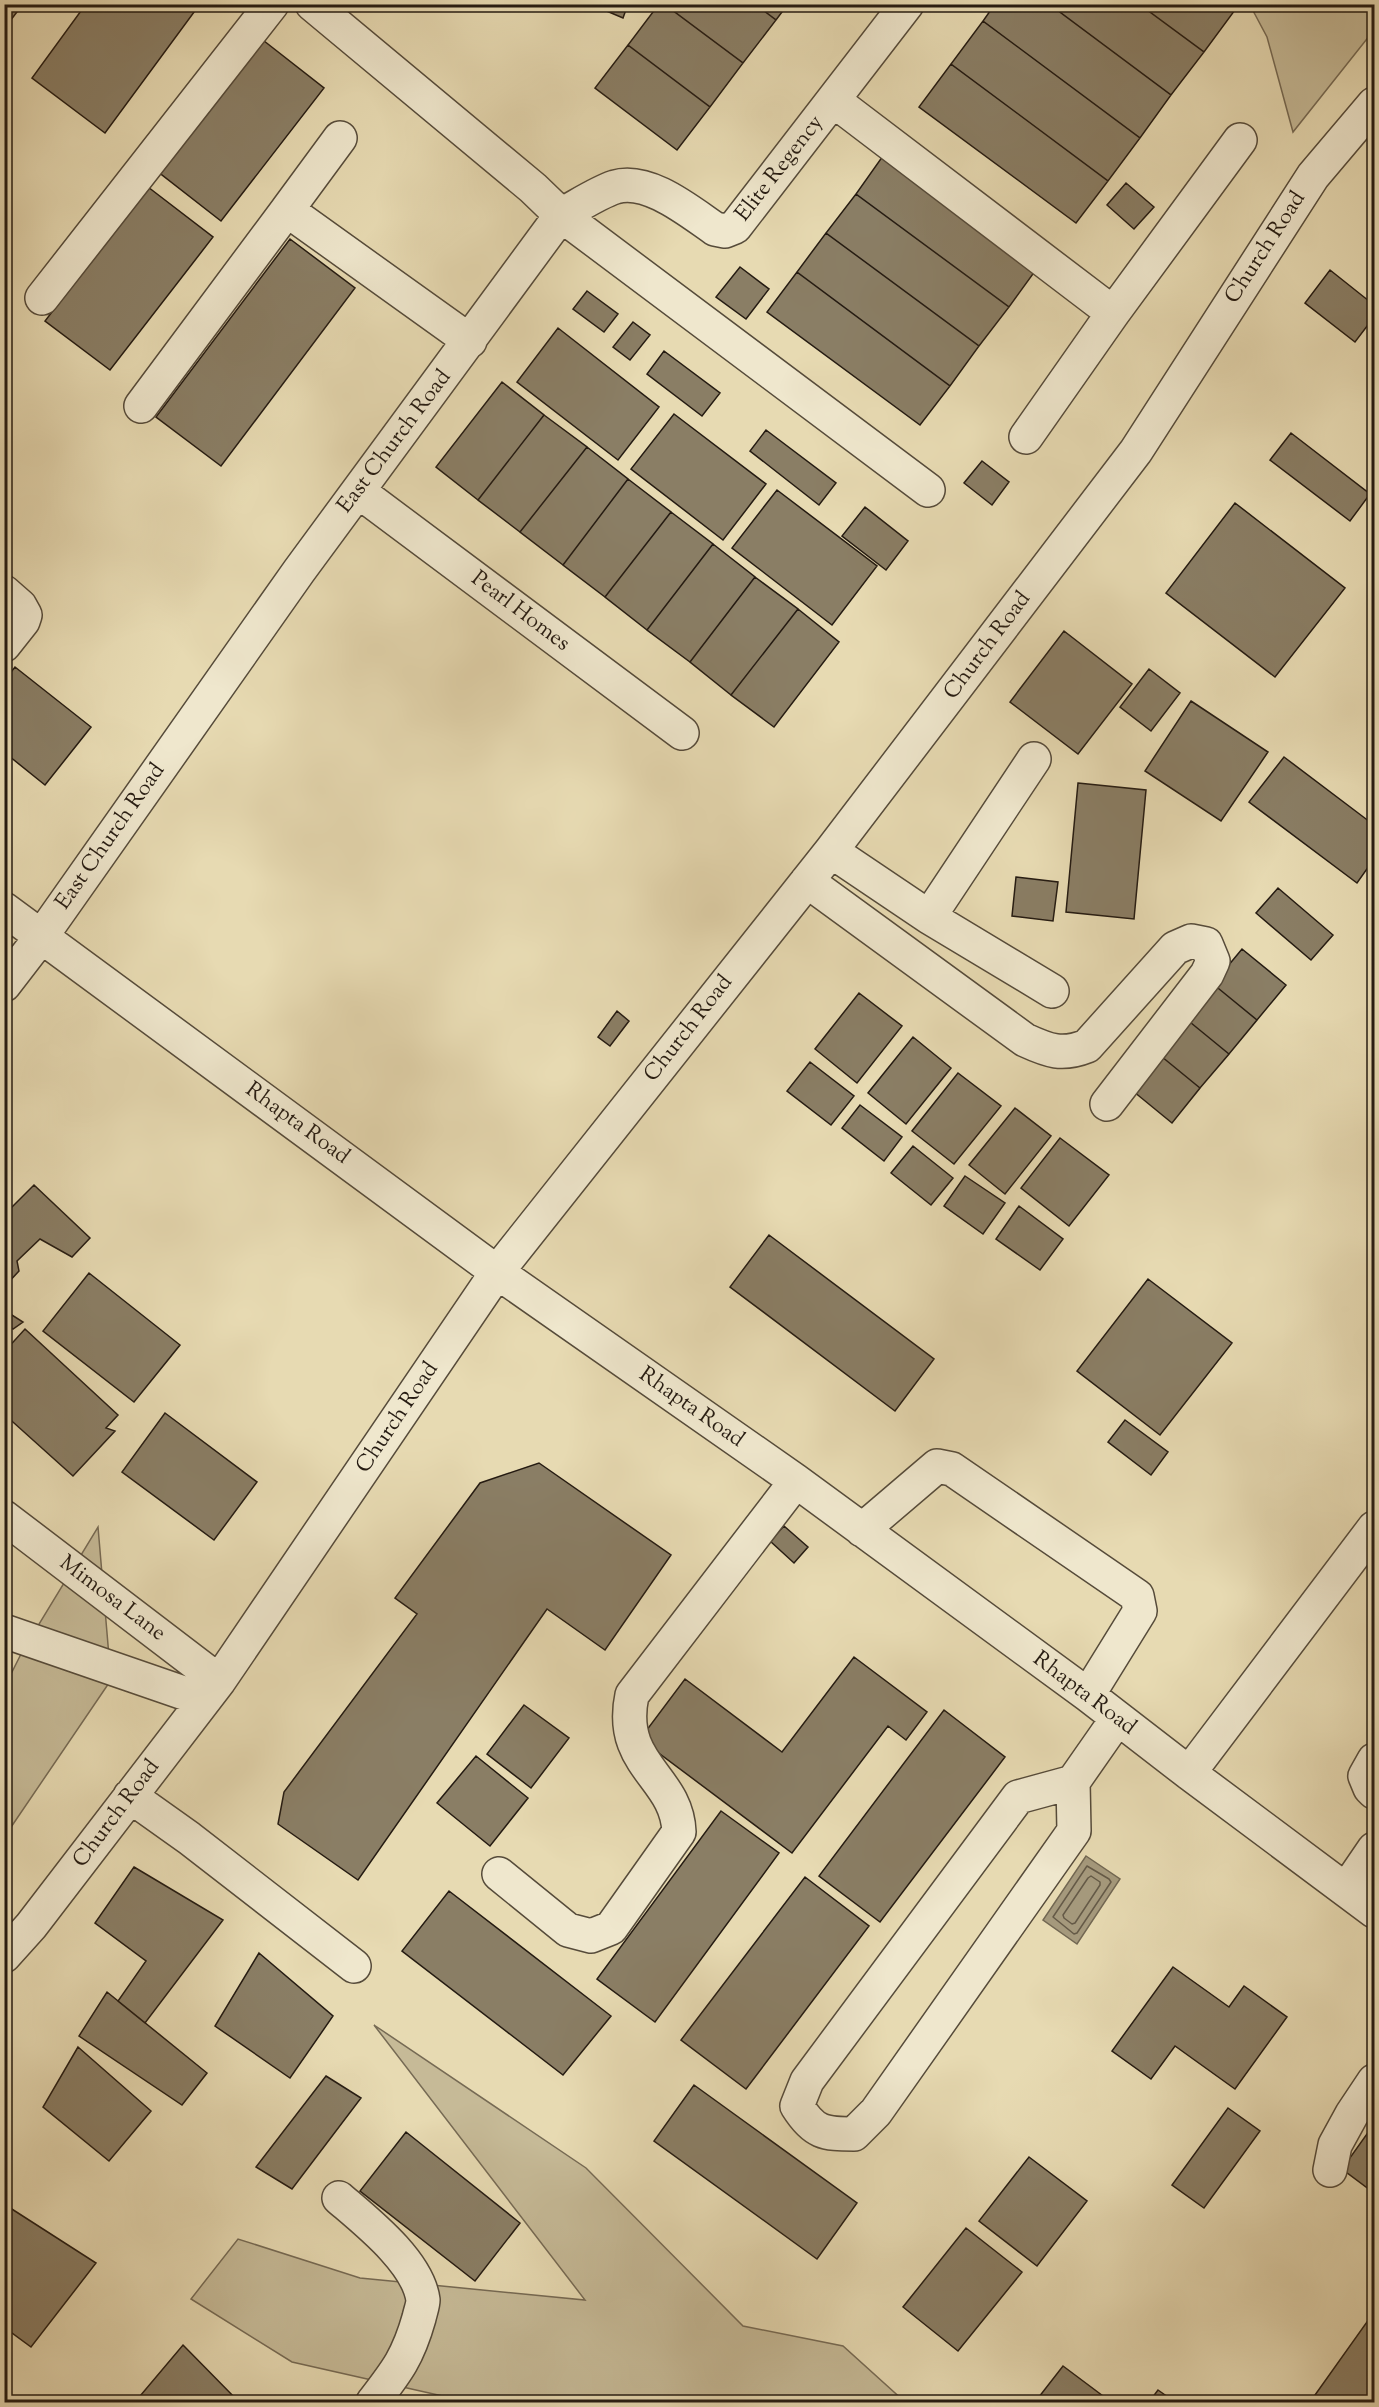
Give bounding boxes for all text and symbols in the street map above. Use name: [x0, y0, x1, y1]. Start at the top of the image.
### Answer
street label: Elite Regency: [728, 109, 832, 229]
street label: Church Road: [1218, 185, 1314, 311]
street label: East Church Road: [330, 363, 460, 521]
street label: Pearl Homes: [464, 564, 576, 660]
street label: Church Road: [937, 585, 1039, 707]
street label: East Church Road: [48, 757, 174, 917]
street label: Church Road: [637, 969, 741, 1089]
street label: Rhapta Road: [238, 1075, 356, 1173]
street label: Church Road: [349, 1356, 447, 1480]
street label: Rhapta Road: [632, 1360, 750, 1456]
street label: Mimosa Lane: [52, 1548, 172, 1650]
street label: Rhapta Road: [1025, 1644, 1143, 1744]
street label: Church Road: [66, 1753, 168, 1875]

